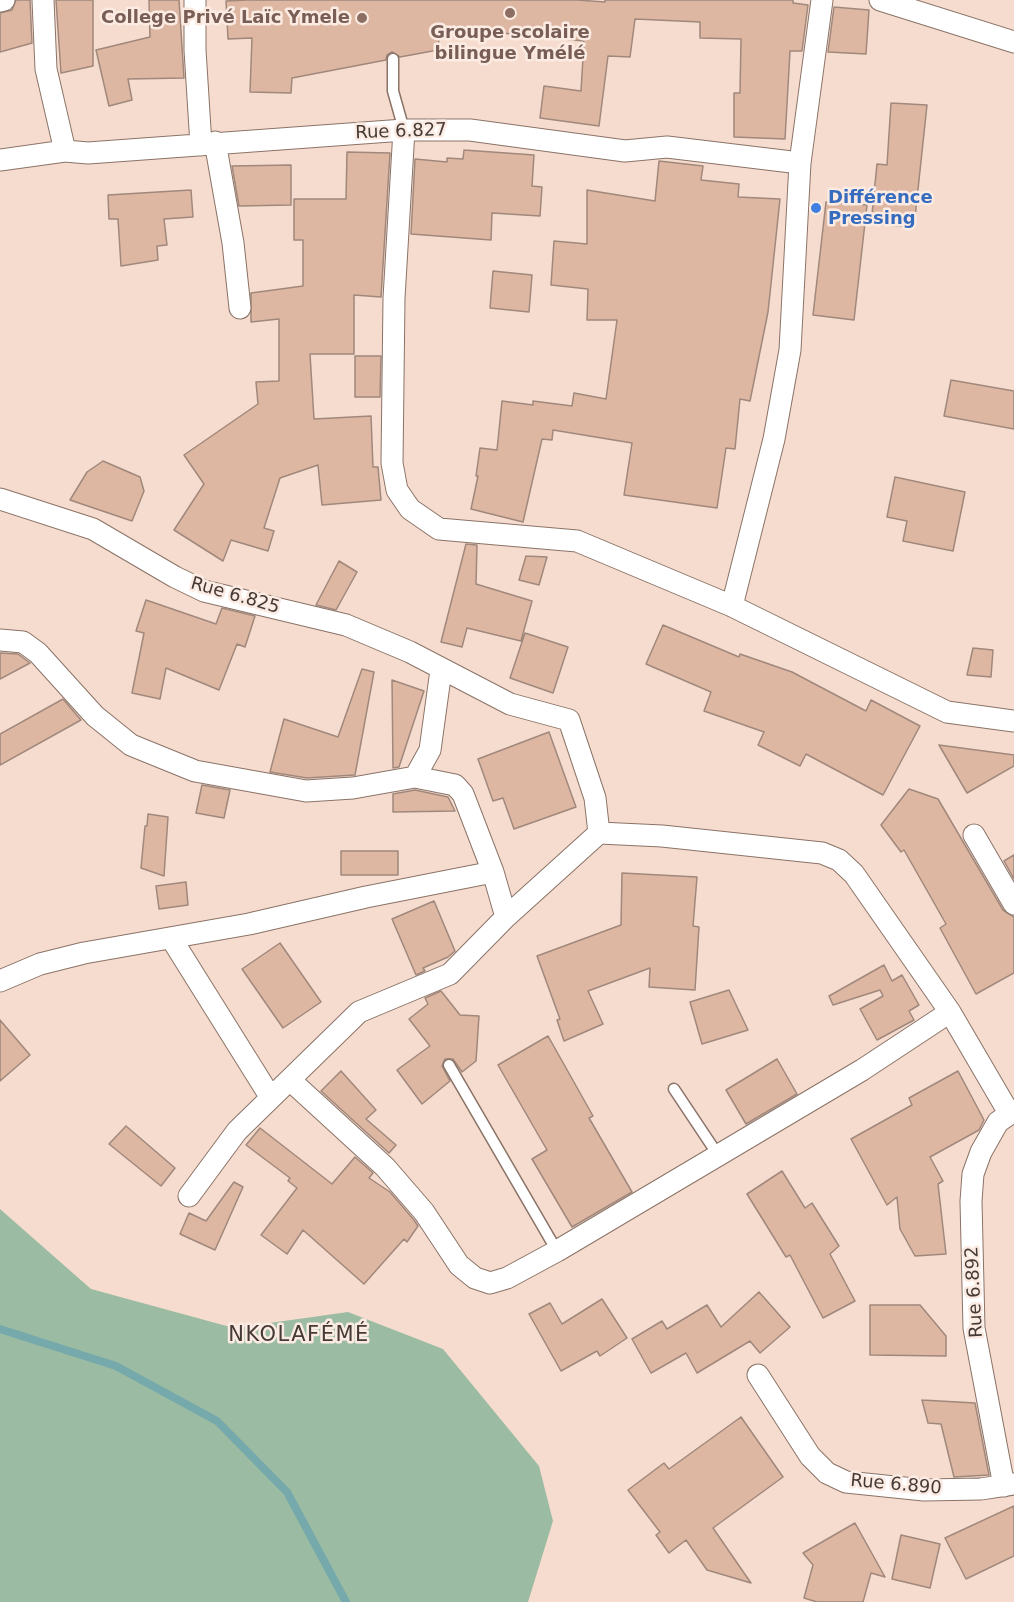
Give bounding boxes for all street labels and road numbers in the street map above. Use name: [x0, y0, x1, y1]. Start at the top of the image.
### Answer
street label: Rue 6.827: [355, 120, 447, 144]
street label: Rue 6.825: [188, 573, 282, 619]
street label: Rue 6.892: [962, 1246, 988, 1338]
street label: Rue 6.890: [850, 1470, 942, 1500]

